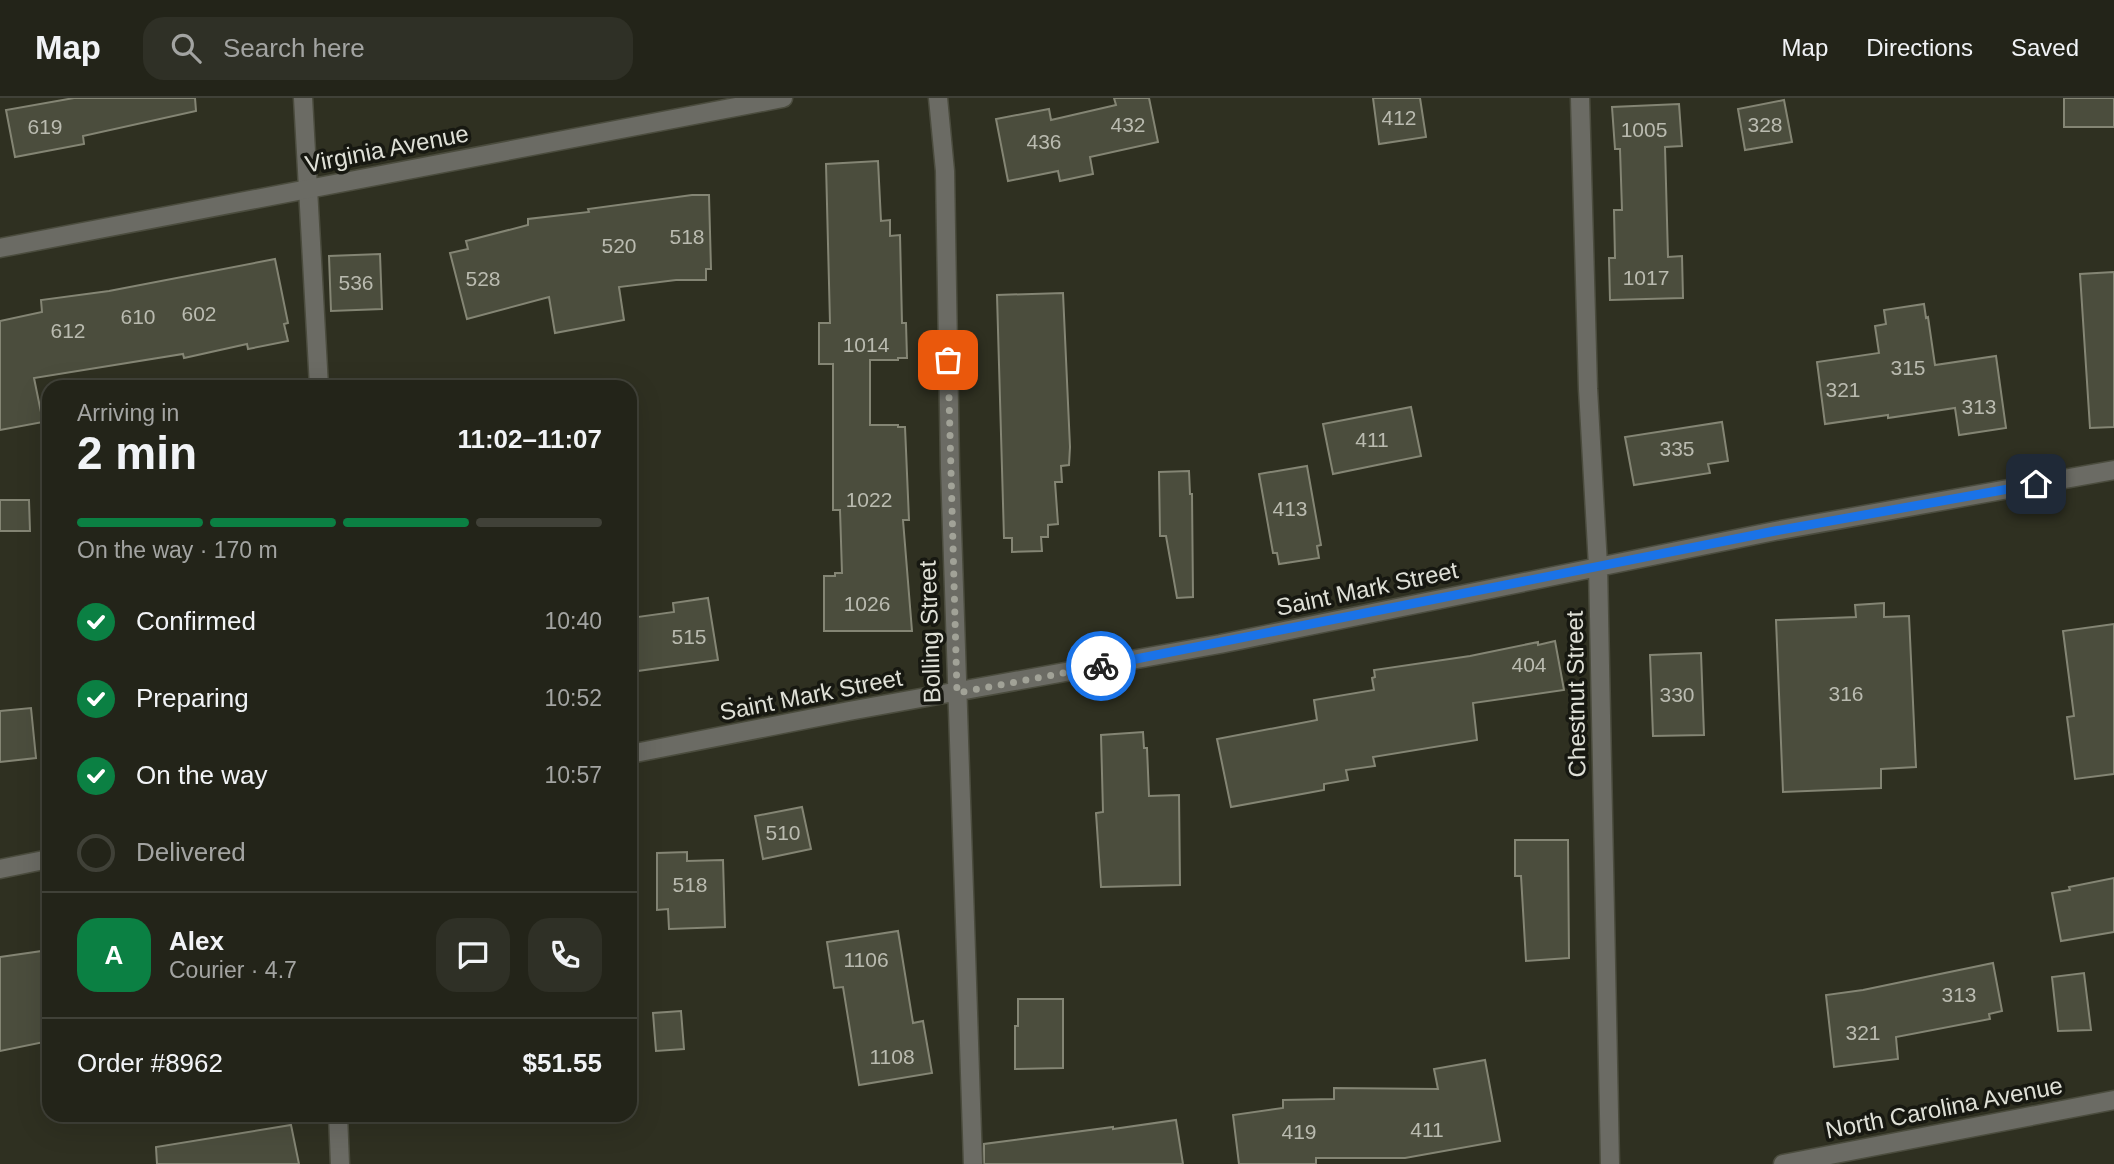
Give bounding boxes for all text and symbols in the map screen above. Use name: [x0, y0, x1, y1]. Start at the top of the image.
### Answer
search box: [143, 17, 633, 80]
text: Map: [35, 29, 101, 66]
icon: search: [167, 29, 205, 67]
text: Search here: [223, 33, 365, 63]
text: Map: [1782, 34, 1828, 61]
text: Directions: [1866, 34, 1973, 61]
text: Saved: [2011, 34, 2079, 61]
house number: 412: [1381, 106, 1417, 129]
house number: 432: [1110, 113, 1146, 136]
house number: 328: [1747, 113, 1783, 136]
house number: 619: [27, 115, 63, 138]
house number: 1005: [1621, 118, 1667, 141]
street label: Virginia Avenue: [303, 119, 471, 178]
house number: 436: [1026, 130, 1062, 153]
house number: 518: [669, 225, 705, 248]
house number: 520: [601, 234, 637, 257]
house number: 1017: [1623, 266, 1669, 289]
house number: 528: [465, 267, 501, 290]
house number: 536: [338, 271, 374, 294]
house number: 602: [181, 302, 217, 325]
house number: 610: [120, 305, 156, 328]
house number: 612: [50, 319, 86, 342]
pin: [918, 330, 978, 390]
house number: 1014: [843, 333, 890, 356]
icon: bag: [929, 341, 967, 379]
house number: 315: [1890, 356, 1926, 379]
house number: 321: [1825, 378, 1861, 401]
house number: 313: [1961, 395, 1997, 418]
text: Arriving in: [77, 400, 179, 426]
text: 11:02–11:07: [457, 424, 602, 454]
text: 2 min: [77, 427, 197, 479]
house number: 411: [1355, 428, 1389, 451]
house number: 335: [1659, 437, 1695, 460]
pin: [2006, 454, 2066, 514]
icon: home: [2017, 465, 2055, 503]
house number: 1022: [846, 488, 892, 511]
house number: 413: [1272, 497, 1308, 520]
text: On the way · 170 m: [77, 537, 278, 563]
street label: Saint Mark Street: [1273, 556, 1461, 621]
street label: Bolling Street: [914, 560, 945, 704]
house number: 1026: [844, 592, 890, 615]
icon: check: [77, 603, 115, 641]
text: Confirmed: [136, 606, 256, 636]
text: 10:40: [544, 608, 602, 634]
street label: Chestnut Street: [1561, 610, 1590, 778]
house number: 515: [671, 625, 707, 648]
courier: [1066, 631, 1136, 701]
icon: bike: [1082, 647, 1120, 685]
house number: 404: [1511, 653, 1547, 676]
street label: Saint Mark Street: [717, 664, 905, 725]
icon: check: [77, 680, 115, 718]
house number: 316: [1828, 682, 1864, 705]
text: Preparing: [136, 683, 249, 713]
house number: 330: [1659, 683, 1695, 706]
text: 10:52: [544, 685, 602, 711]
icon: check: [77, 757, 115, 795]
text: On the way: [136, 760, 268, 790]
text: 10:57: [544, 762, 602, 788]
house number: 510: [765, 821, 801, 844]
text: Delivered: [136, 837, 246, 867]
house number: 518: [672, 873, 708, 896]
button: chat: [436, 918, 510, 992]
button: phone: [528, 918, 602, 992]
text: Alex: [169, 926, 224, 956]
text: A: [105, 940, 123, 970]
house number: 1106: [843, 948, 889, 971]
text: Courier · 4.7: [169, 957, 297, 983]
house number: 313: [1941, 983, 1977, 1006]
house number: 321: [1845, 1021, 1881, 1044]
house number: 1108: [869, 1045, 915, 1068]
text: Order #8962: [77, 1048, 223, 1078]
text: $51.55: [522, 1048, 602, 1078]
street label: North Carolina Avenue: [1823, 1071, 2065, 1144]
house number: 411: [1410, 1118, 1444, 1141]
house number: 419: [1281, 1120, 1317, 1143]

